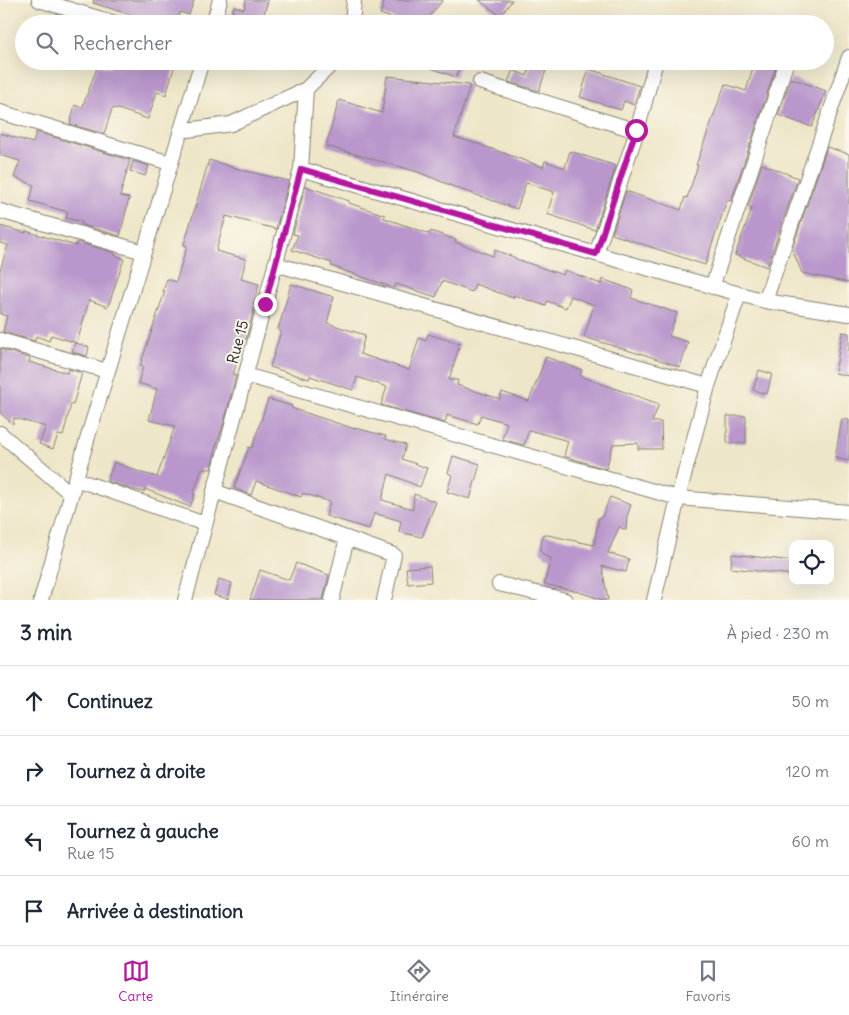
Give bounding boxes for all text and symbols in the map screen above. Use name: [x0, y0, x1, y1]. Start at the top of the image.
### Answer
search box: [15, 15, 834, 70]
icon: search: [33, 29, 61, 57]
text: Rechercher: [73, 31, 172, 55]
route start: [625, 119, 648, 142]
route end: [254, 293, 277, 316]
street label: Rue 15: [223, 318, 252, 366]
map controls: [789, 540, 834, 585]
button: locate: [789, 540, 834, 585]
text: 3 min: [20, 619, 72, 646]
text: À pied · 230 m: [727, 623, 829, 643]
icon: ahead: [20, 687, 48, 715]
text: Continuez: [67, 689, 153, 713]
text: 50 m: [791, 691, 829, 711]
icon: right: [20, 757, 48, 785]
text: Tournez à droite: [67, 759, 206, 783]
text: 120 m: [786, 761, 829, 781]
text: Tournez à gauche: [67, 819, 219, 843]
icon: left: [20, 827, 48, 855]
text: 60 m: [791, 831, 829, 851]
text: Rue 15: [67, 843, 114, 863]
icon: arrive: [20, 897, 48, 925]
text: Arrivée à destination: [67, 899, 243, 923]
tab: Carte: [118, 957, 153, 1005]
tab: Itinéraire: [390, 957, 449, 1005]
tab: Favoris: [685, 957, 731, 1005]

